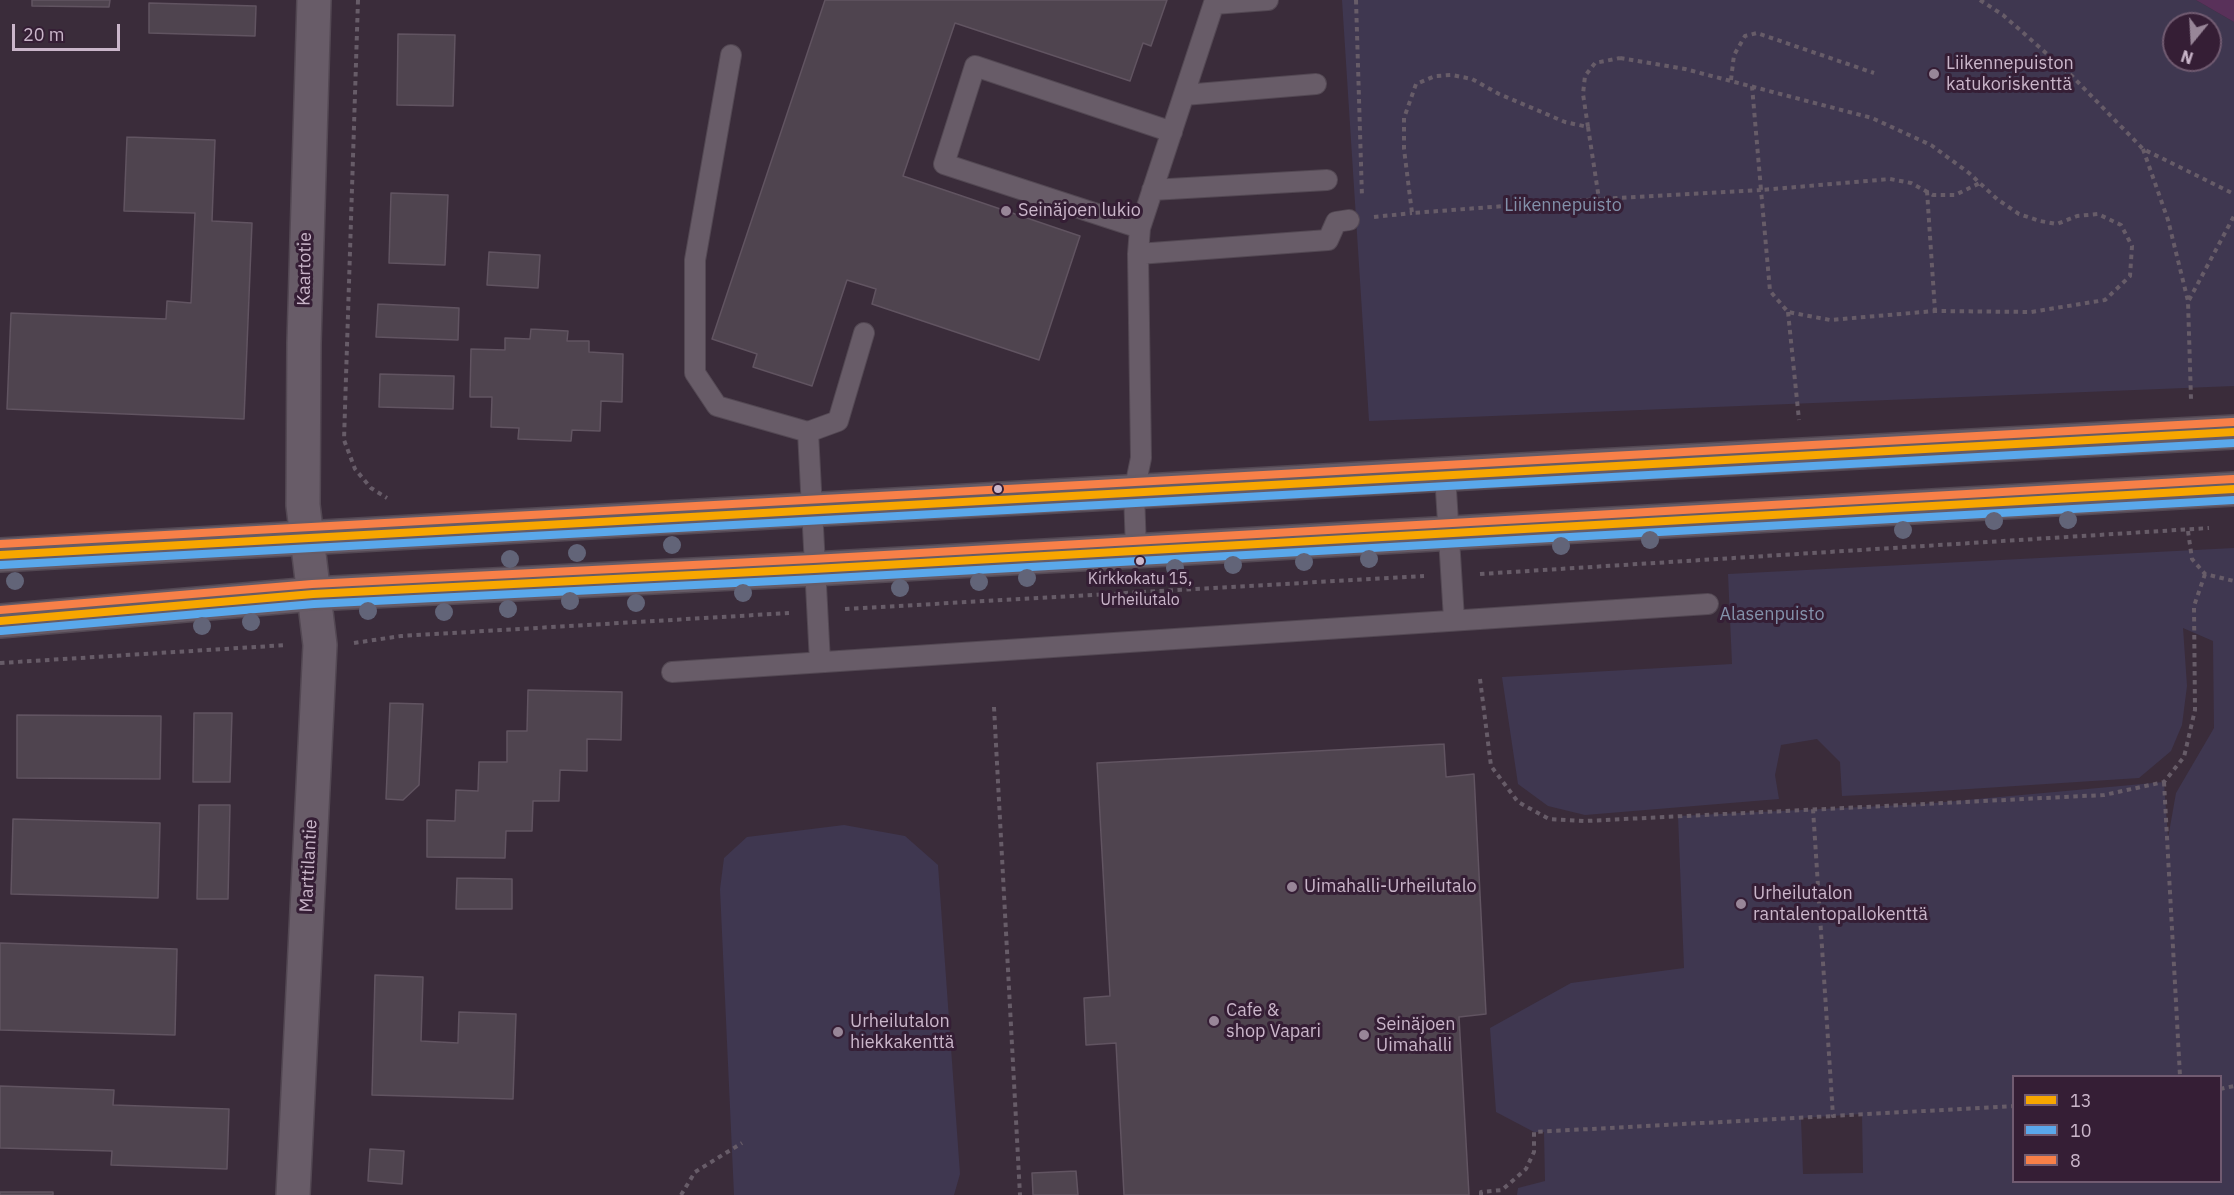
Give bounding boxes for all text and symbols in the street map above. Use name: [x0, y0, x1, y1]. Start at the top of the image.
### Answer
scale bar: [15, 12, 123, 50]
north arrow: [2162, 12, 2222, 72]
text: 20 m: [23, 23, 65, 46]
text: N: [2178, 46, 2196, 69]
place label: Liikennepuiston katukoriskenttä: [1946, 53, 2074, 96]
marker: Liikennepuiston katukoriskenttä: [1927, 67, 1941, 81]
park label: Liikennepuisto: [1504, 195, 1622, 217]
place label: Seinäjoen lukio: [1018, 200, 1141, 222]
marker: Seinäjoen lukio: [999, 204, 1013, 218]
street label: Kaartotie: [294, 232, 316, 306]
unlabelled marker: [992, 483, 1004, 495]
marker: Kirkkokatu 15, Urheilutalo: [1134, 555, 1146, 567]
place label: Kirkkokatu 15, Urheilutalo: [1088, 569, 1192, 607]
park label: Alasenpuisto: [1719, 604, 1825, 626]
street label: Marttilantie: [296, 819, 322, 913]
place label: Uimahalli-Urheilutalo: [1304, 876, 1477, 898]
marker: Uimahalli-Urheilutalo: [1285, 880, 1299, 894]
place label: Urheilutalon rantalentopallokenttä: [1753, 883, 1928, 926]
marker: Urheilutalon rantalentopallokenttä: [1734, 897, 1748, 911]
place label: Cafe & shop Vapari: [1226, 1000, 1321, 1042]
place label: Urheilutalon hiekkakenttä: [850, 1011, 954, 1054]
marker: Cafe & shop Vapari: [1207, 1014, 1221, 1028]
place label: Seinäjoen Uimahalli: [1376, 1014, 1455, 1056]
marker: Urheilutalon hiekkakenttä: [831, 1025, 845, 1039]
marker: Seinäjoen Uimahalli: [1357, 1028, 1371, 1042]
legend: [2012, 1075, 2222, 1183]
text: 13: [2070, 1089, 2092, 1112]
text: 10: [2070, 1119, 2092, 1142]
text: 8: [2070, 1149, 2081, 1172]

